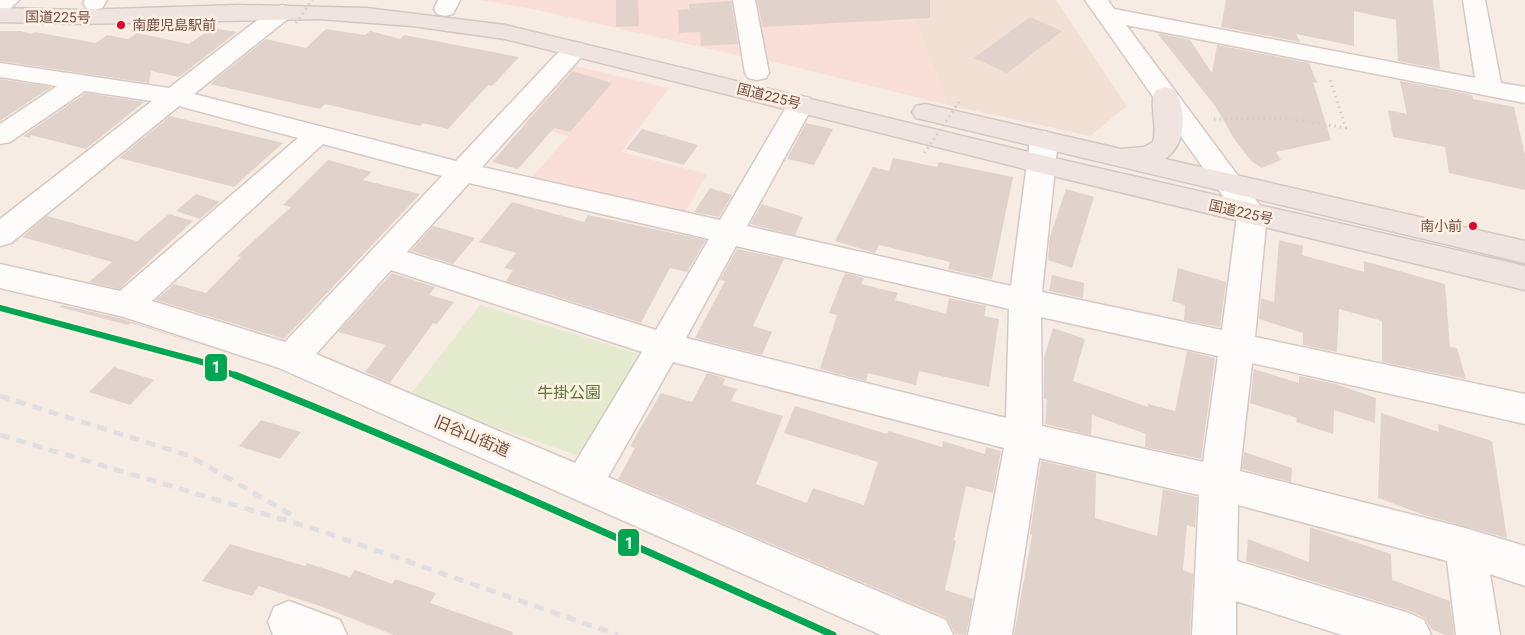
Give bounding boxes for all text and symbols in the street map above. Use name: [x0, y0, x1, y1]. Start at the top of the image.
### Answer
street label: 国道225号: [25, 8, 91, 26]
place label: 南鹿児島駅前: [132, 17, 216, 33]
marker: 南鹿児島駅前: [115, 19, 127, 31]
street label: 国道225号: [735, 80, 803, 112]
street label: 国道225号: [1207, 197, 1275, 227]
place label: 南小前: [1420, 218, 1462, 234]
marker: 南小前: [1467, 220, 1479, 232]
line badge: 1: [204, 353, 228, 382]
text: 1: [211, 358, 221, 377]
park label: 牛掛公園: [537, 383, 601, 402]
street label: 旧谷山街道: [431, 412, 513, 460]
line badge: 1: [617, 528, 640, 557]
text: 1: [624, 534, 634, 553]

